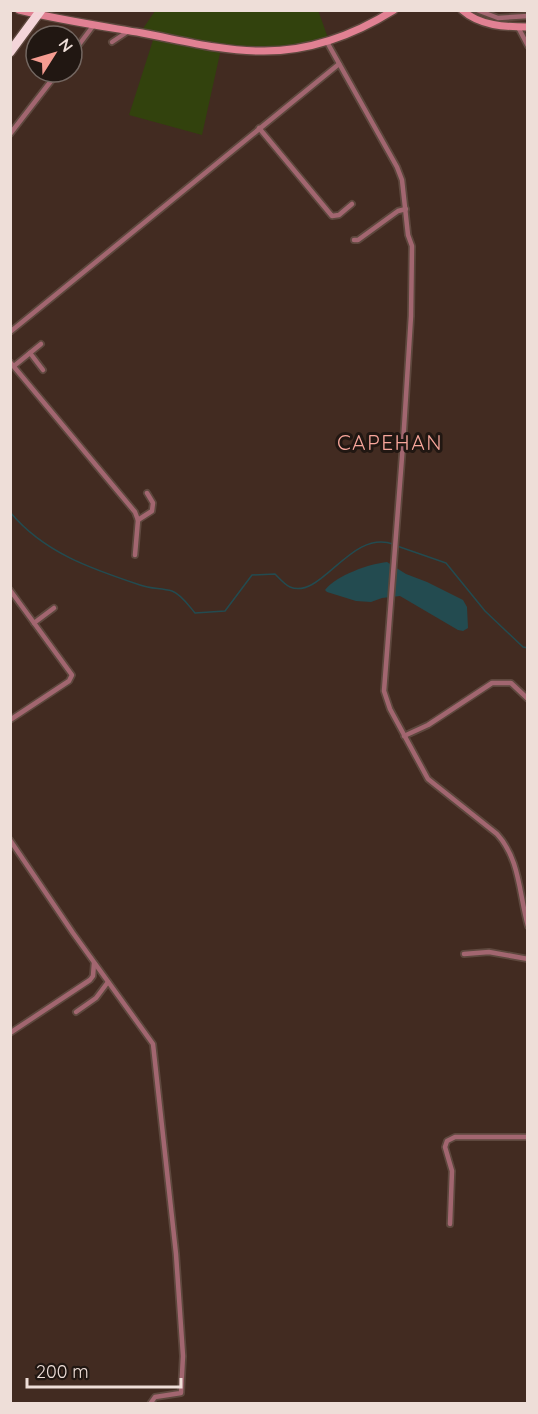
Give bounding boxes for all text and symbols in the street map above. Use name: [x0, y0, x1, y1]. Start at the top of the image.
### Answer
north arrow: [24, 24, 84, 84]
text: N: [54, 34, 78, 56]
district label: CAPEHAN: [337, 429, 443, 455]
scale bar: [27, 1351, 182, 1389]
text: 200 m: [36, 1360, 89, 1383]

